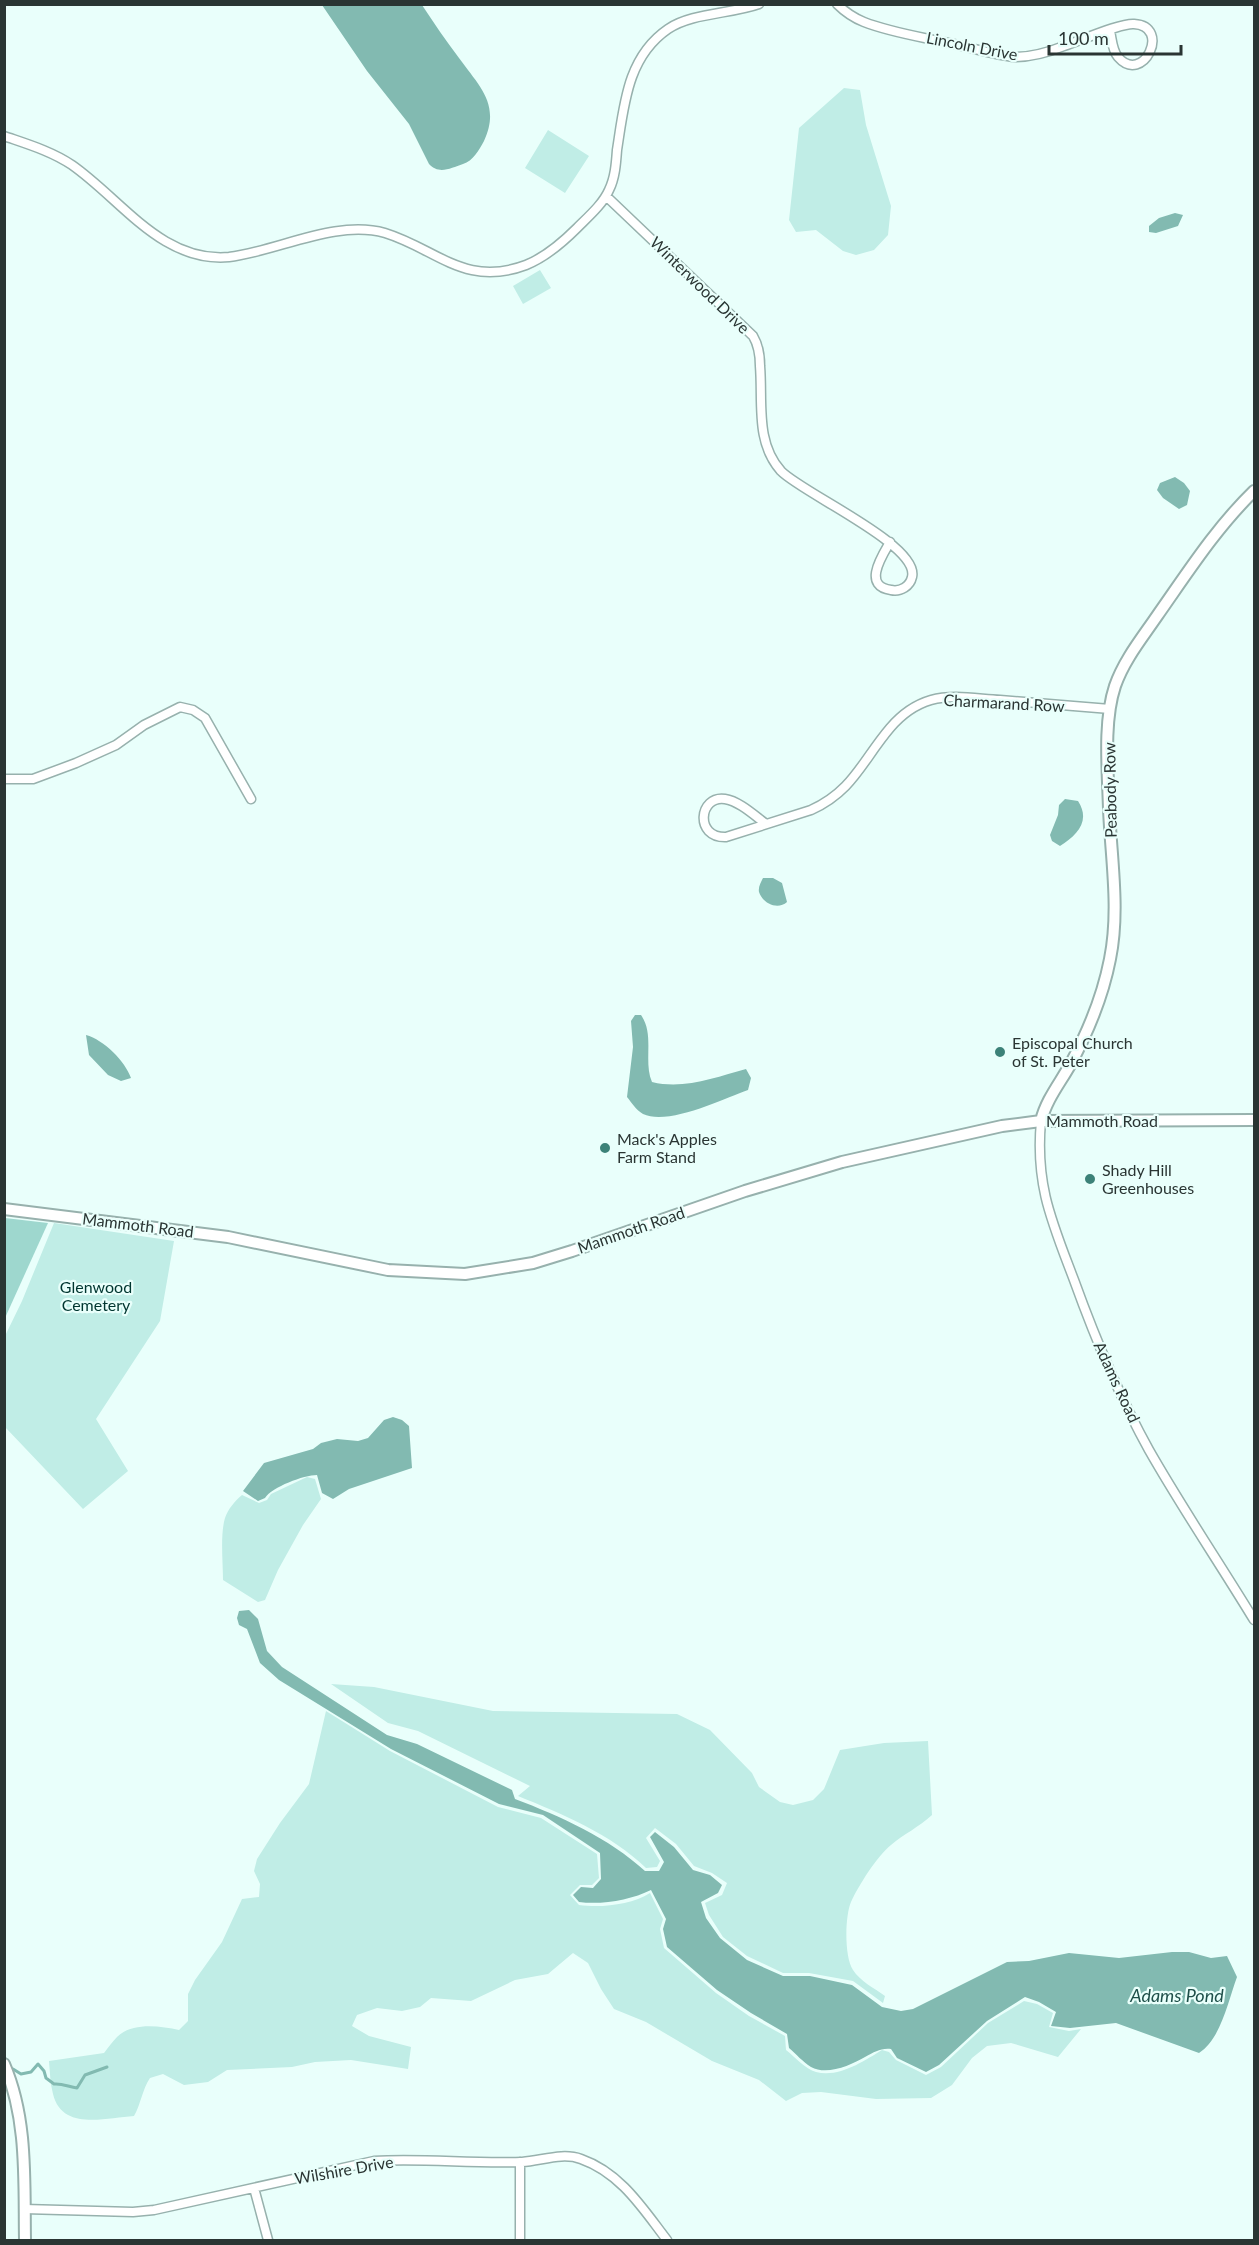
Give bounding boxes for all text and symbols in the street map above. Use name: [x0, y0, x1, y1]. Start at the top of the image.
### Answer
scale bar: [1049, 18, 1181, 56]
street label: Lincoln Drive: [925, 27, 1019, 64]
text: 100 m: [1058, 27, 1109, 49]
street label: Winterwood Drive: [647, 232, 754, 337]
street label: Charmarand Row: [943, 690, 1065, 715]
street label: Peabody Row: [1099, 742, 1120, 838]
place label: Episcopal Church of St. Peter: [1012, 1033, 1133, 1070]
marker: Episcopal Church of St. Peter: [993, 1045, 1007, 1059]
street label: Mammoth Road: [1046, 1111, 1158, 1130]
place label: Mack's Apples Farm Stand: [617, 1129, 717, 1166]
marker: Mack's Apples Farm Stand: [598, 1141, 612, 1155]
place label: Shady Hill Greenhouses: [1102, 1160, 1194, 1197]
marker: Shady Hill Greenhouses: [1083, 1172, 1097, 1186]
street label: Mammoth Road: [575, 1202, 687, 1257]
street label: Mammoth Road: [81, 1208, 195, 1241]
park label: Glenwood Cemetery: [60, 1277, 132, 1314]
street label: Adams Road: [1090, 1338, 1144, 1425]
water label: Adams Pond: [1129, 1984, 1224, 2006]
street label: Wilshire Drive: [293, 2151, 395, 2188]

